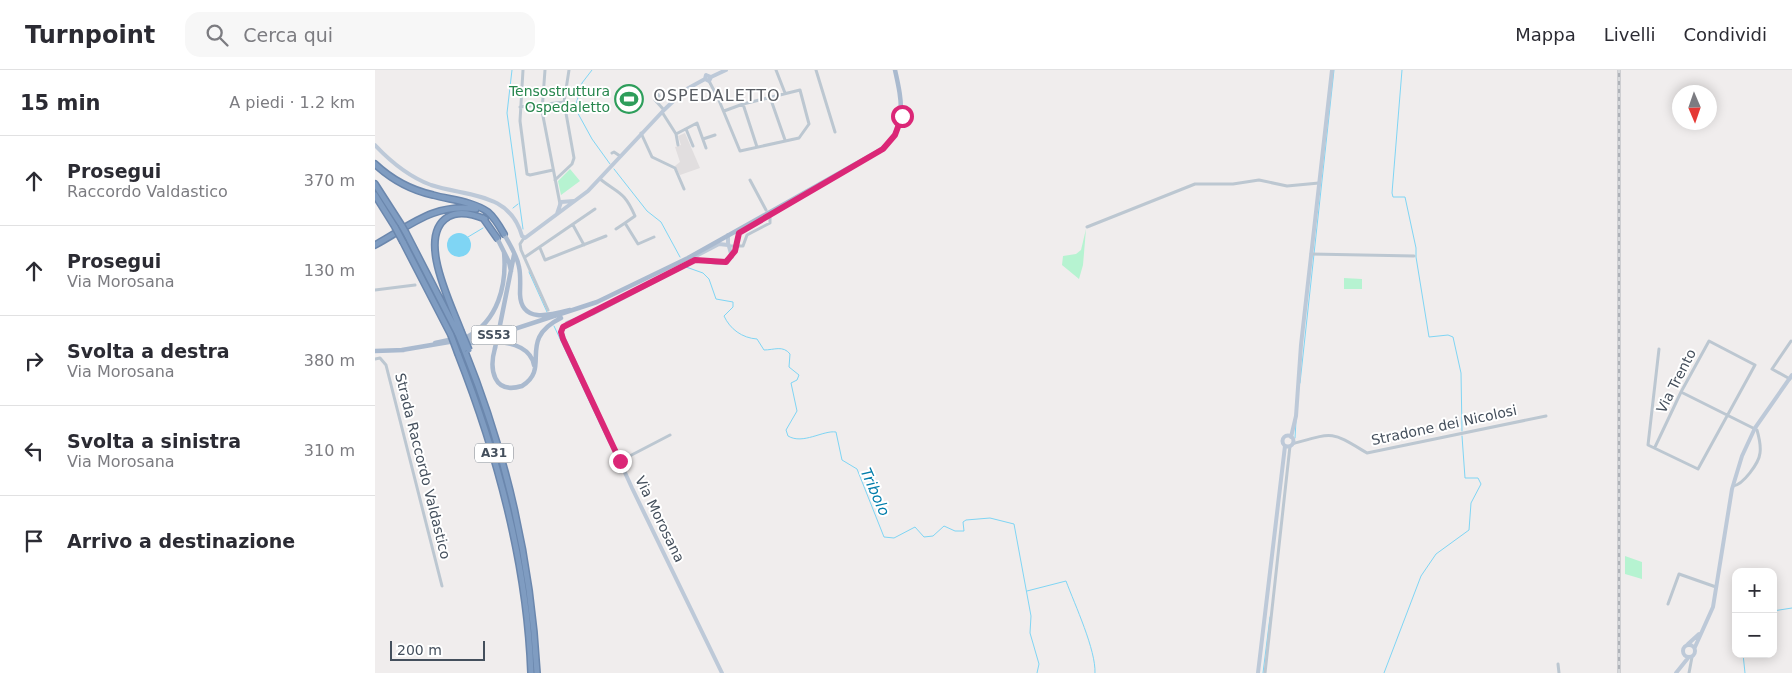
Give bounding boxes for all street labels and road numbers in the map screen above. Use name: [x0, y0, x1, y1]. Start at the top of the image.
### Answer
road number: SS53: [471, 326, 517, 344]
street label: Via Trento: [1653, 346, 1699, 416]
street label: Strada Raccordo Valdastico: [392, 371, 454, 561]
street label: Stradone dei Nicolosi: [1370, 402, 1518, 448]
road number: A31: [475, 443, 513, 462]
street label: Via Morosana: [632, 473, 688, 565]

